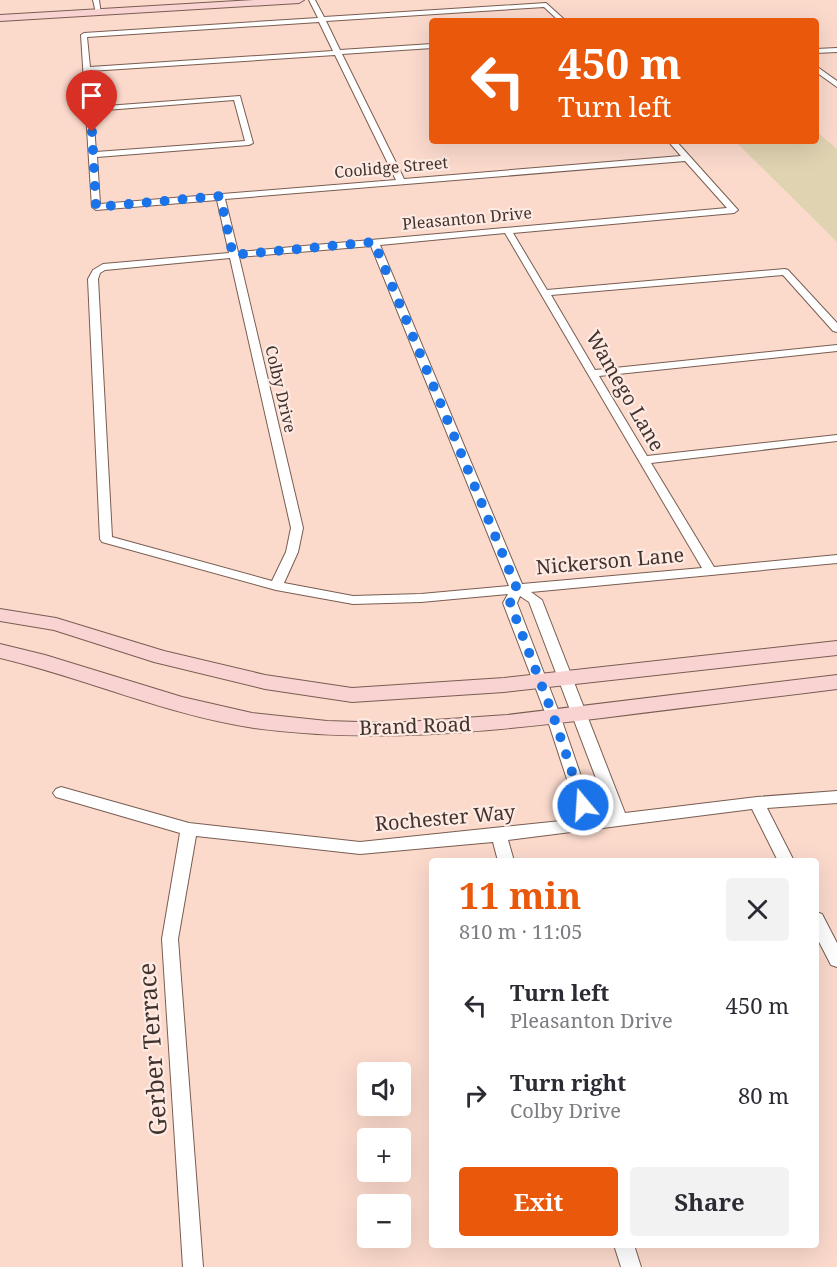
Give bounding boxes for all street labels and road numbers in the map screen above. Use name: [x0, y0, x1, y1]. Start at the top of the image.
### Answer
street label: Coolidge Street: [333, 151, 449, 183]
street label: Pleasanton Drive: [401, 201, 533, 235]
street label: Wamego Lane: [580, 325, 671, 456]
street label: Colby Drive: [260, 343, 302, 435]
street label: Nickerson Lane: [535, 541, 685, 580]
street label: Brand Road: [359, 710, 471, 741]
street label: Rochester Way: [374, 798, 517, 837]
street label: Gerber Terrace: [129, 962, 174, 1137]

